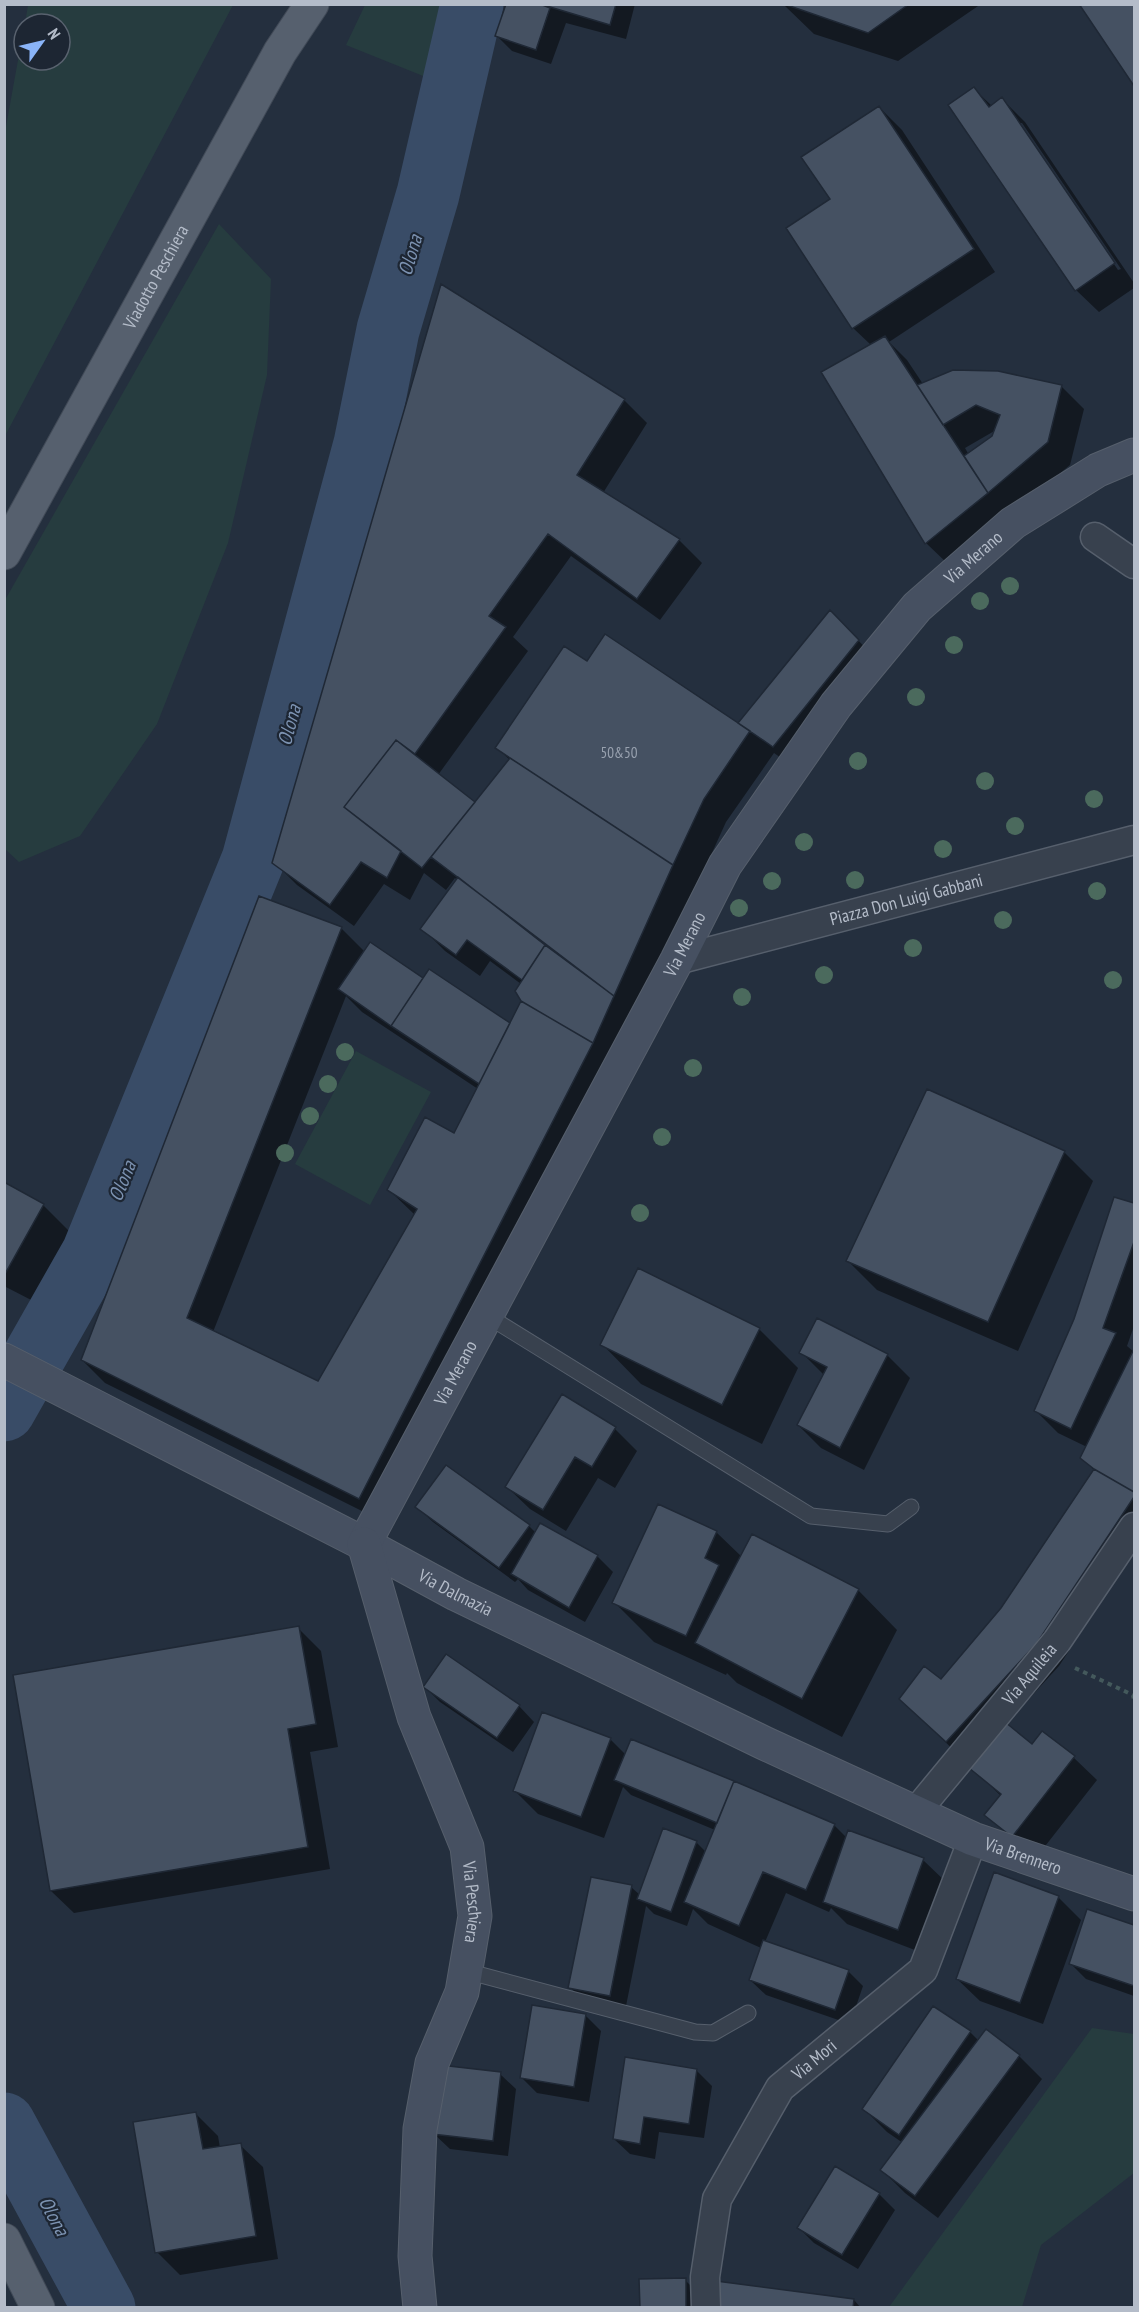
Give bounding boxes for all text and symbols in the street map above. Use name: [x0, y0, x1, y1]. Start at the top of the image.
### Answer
north arrow: [12, 12, 72, 72]
text: N: [44, 24, 65, 43]
street label: Viadotto Peschiera: [117, 221, 193, 334]
water label: Olona: [392, 231, 428, 278]
street label: Via Merano: [939, 525, 1007, 590]
water label: Olona: [271, 701, 307, 748]
house number: 50&50: [601, 743, 638, 762]
street label: Piazza Don Luigi Gabbani: [827, 868, 985, 930]
street label: Via Merano: [658, 908, 711, 982]
water label: Olona: [102, 1156, 142, 1205]
street label: Via Merano: [428, 1336, 482, 1410]
street label: Via Dalmazia: [414, 1563, 497, 1621]
street label: Via Aquileia: [996, 1638, 1061, 1710]
street label: Via Brennero: [981, 1831, 1065, 1880]
street label: Via Peschiera: [458, 1859, 487, 1945]
street label: Via Mori: [786, 2034, 841, 2085]
water label: Olona: [33, 2192, 76, 2241]

